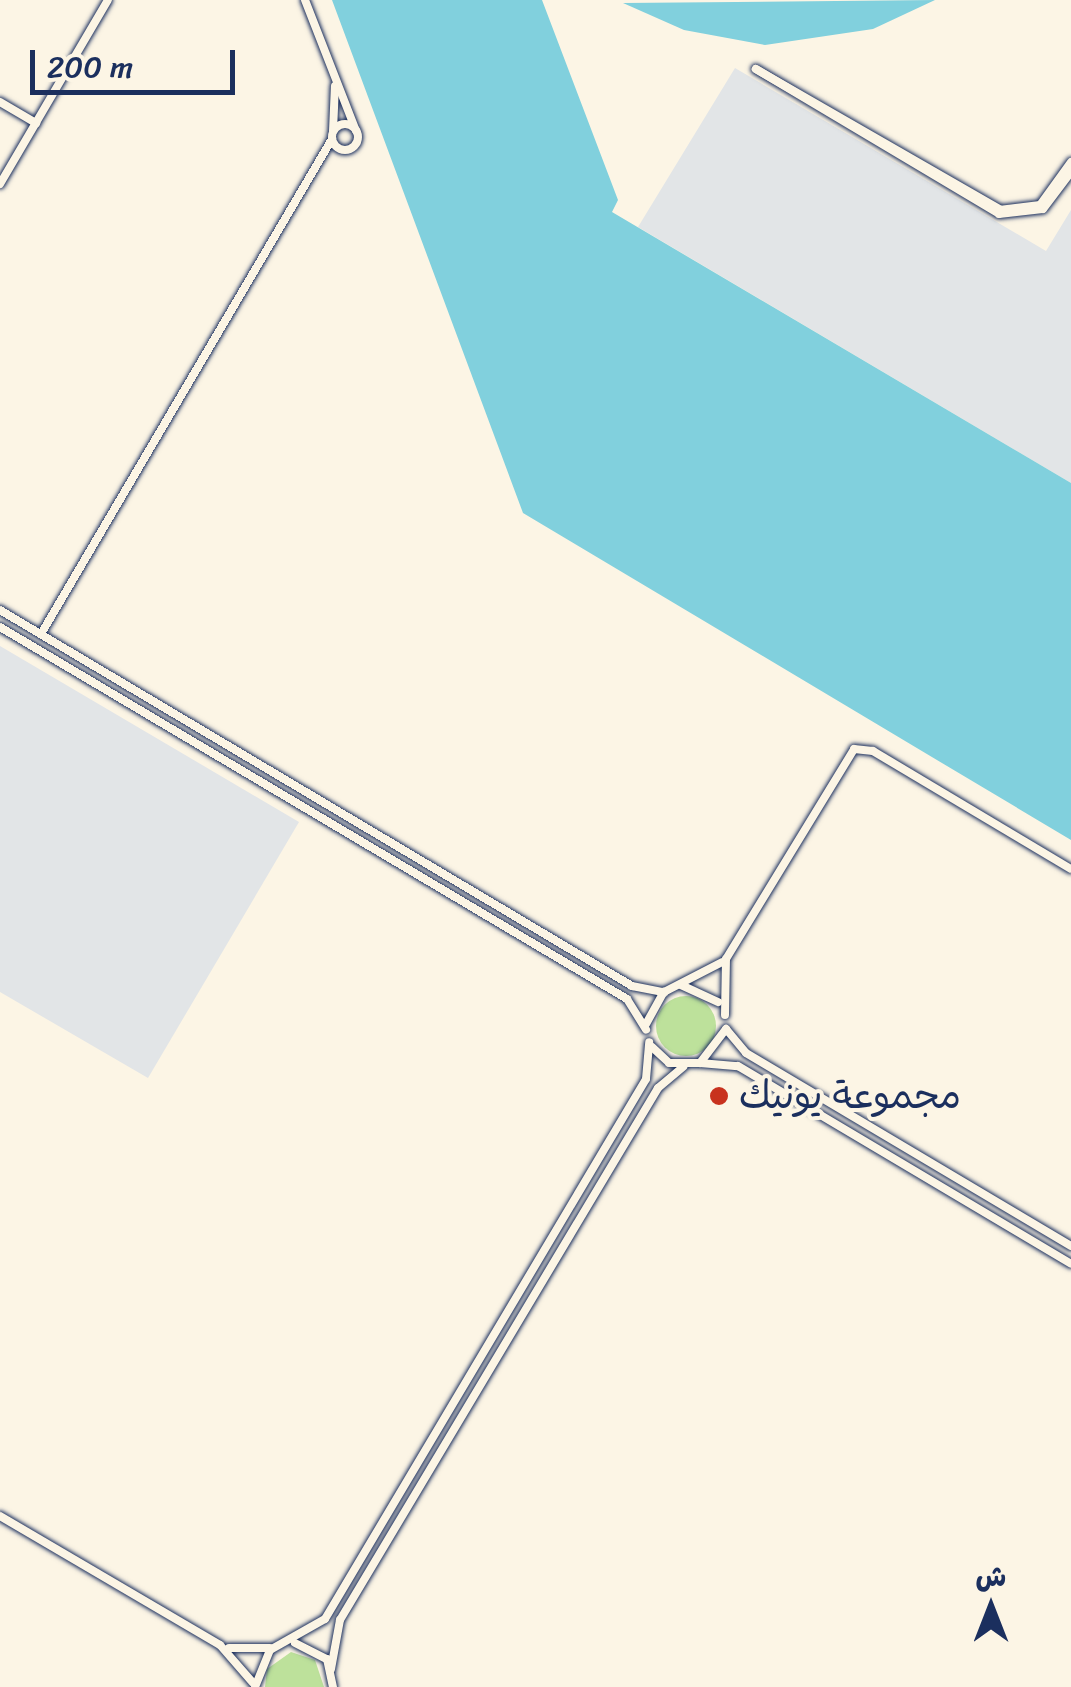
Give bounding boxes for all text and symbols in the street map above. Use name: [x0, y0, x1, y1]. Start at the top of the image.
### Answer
scale bar: [35, 30, 240, 92]
text: 200 m: [47, 40, 133, 94]
place label: مجموعة يونيك: [739, 1073, 961, 1119]
marker: مجموعة يونيك: [708, 1085, 730, 1107]
text: ش: [976, 1552, 1006, 1601]
north arrow: [941, 1557, 1041, 1657]

